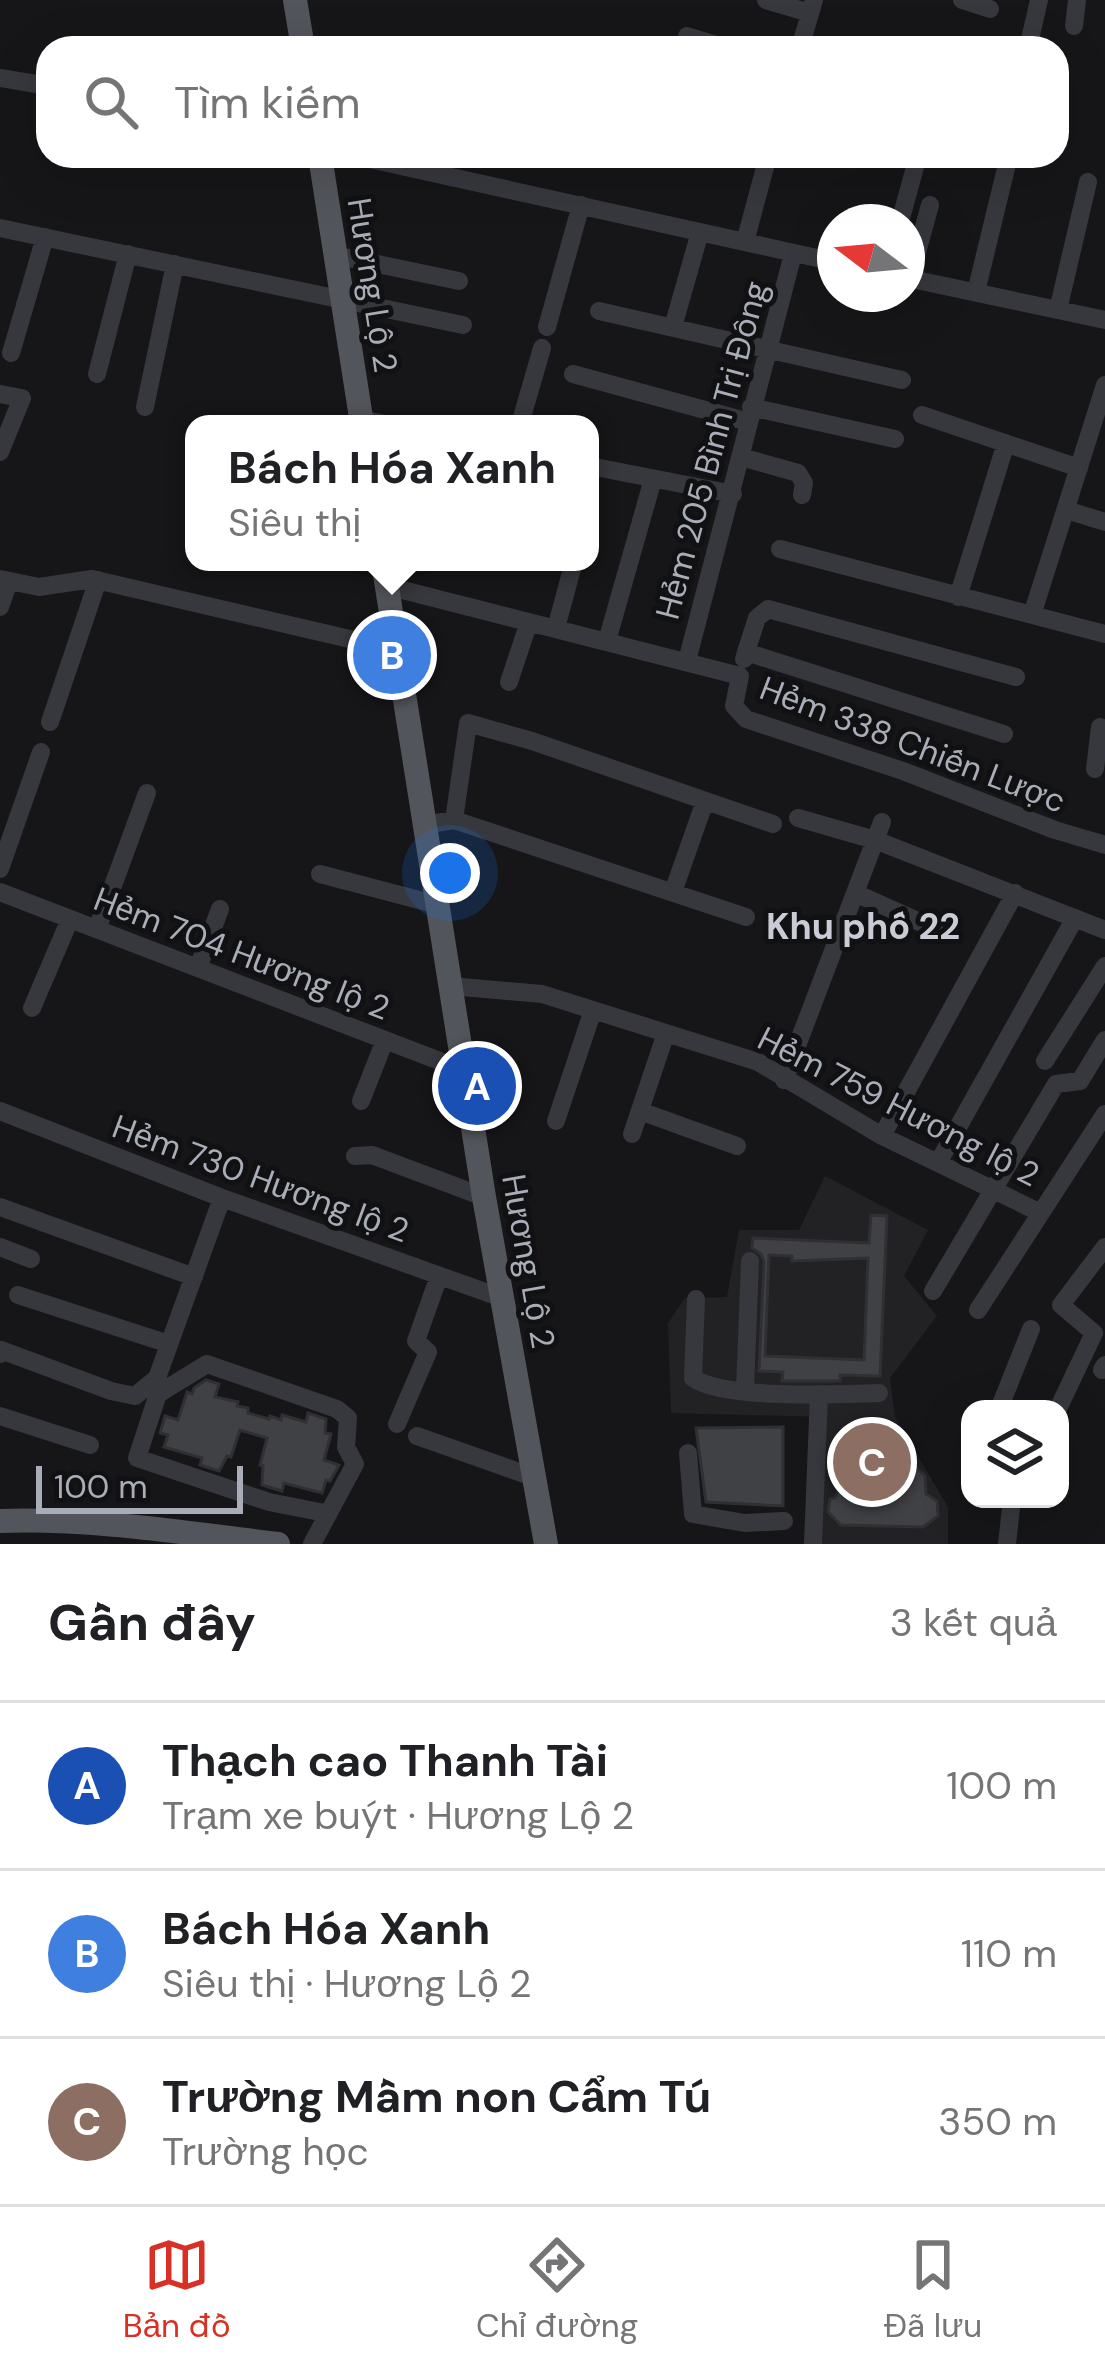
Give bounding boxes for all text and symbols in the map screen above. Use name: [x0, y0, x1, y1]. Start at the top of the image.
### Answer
search box: [36, 36, 1069, 168]
icon: search: [78, 69, 144, 135]
text: Tìm kiếm: [174, 73, 360, 132]
street label: Hương Lộ 2: [338, 195, 407, 375]
north arrow: [817, 204, 925, 312]
street label: Hẻm 205 Bình Trị Đông: [646, 276, 777, 624]
popup: [185, 415, 599, 571]
text: Bách Hóa Xanh: [228, 438, 556, 497]
text: Siêu thị: [228, 497, 361, 548]
pin: B: [353, 610, 431, 700]
street label: Hẻm 338 Chiến Lược: [754, 666, 1072, 823]
your location: [420, 843, 480, 903]
street label: Hẻm 704 Hương lộ 2: [88, 877, 396, 1030]
district label: Khu phố 22: [766, 903, 960, 950]
street label: Hẻm 759 Hương lộ 2: [751, 1017, 1047, 1196]
pin: A: [438, 1041, 516, 1131]
street label: Hẻm 730 Hương lộ 2: [107, 1105, 415, 1252]
street label: Hương Lộ 2: [492, 1171, 565, 1351]
map controls: [961, 1400, 1069, 1508]
button: layers: [961, 1400, 1069, 1508]
pin: C: [833, 1417, 911, 1507]
scale bar: [36, 1460, 243, 1513]
text: 100 m: [54, 1465, 148, 1508]
text: Gần đây: [48, 1589, 256, 1656]
text: 3 kết quả: [890, 1597, 1057, 1648]
text: Thạch cao Thanh Tài: [162, 1731, 608, 1790]
text: A: [73, 1760, 101, 1811]
text: 100 m: [946, 1760, 1057, 1811]
text: Trạm xe buýt · Hương Lộ 2: [162, 1790, 634, 1841]
text: Bách Hóa Xanh: [162, 1899, 490, 1958]
text: B: [75, 1928, 99, 1979]
text: 110 m: [961, 1928, 1057, 1979]
text: Siêu thị · Hương Lộ 2: [162, 1958, 532, 2009]
text: Trường Mầm non Cẩm Tú: [162, 2067, 711, 2126]
text: C: [73, 2096, 101, 2147]
text: 350 m: [938, 2096, 1057, 2147]
text: Trường học: [162, 2126, 369, 2177]
tab: Bản đồ: [123, 2232, 231, 2347]
tab: Chỉ đường: [476, 2232, 638, 2347]
tab: Đã lưu: [884, 2232, 982, 2347]

